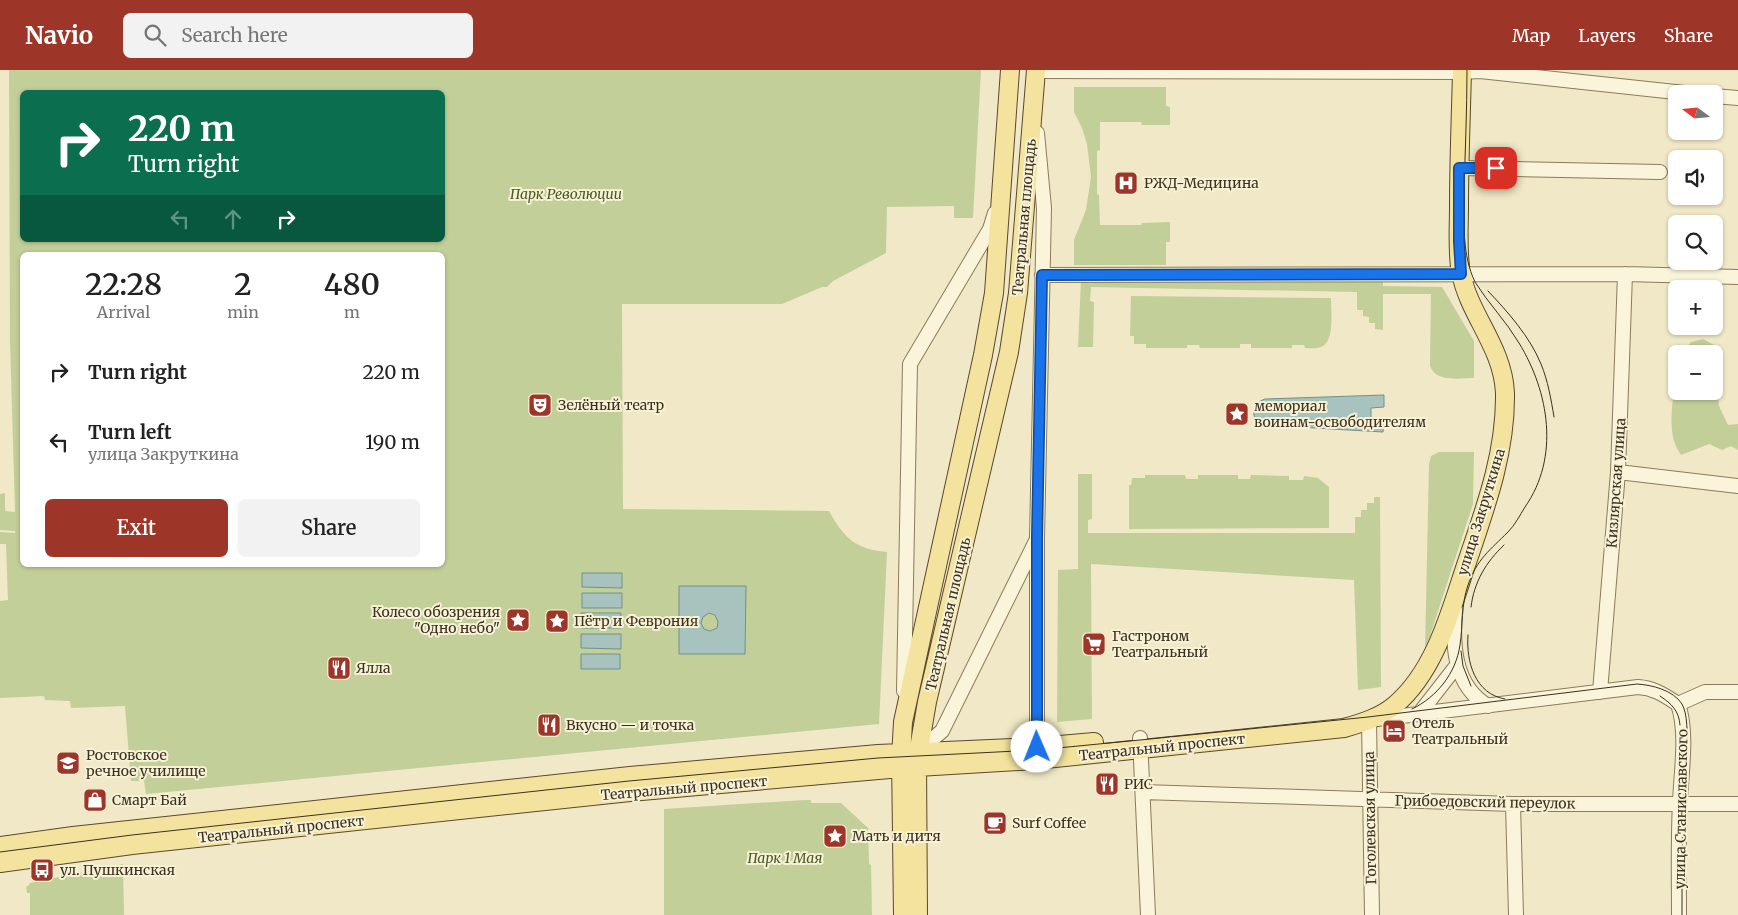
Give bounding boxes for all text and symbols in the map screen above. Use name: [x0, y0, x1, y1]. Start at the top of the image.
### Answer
search box: [123, 13, 473, 58]
text: Navio: [25, 20, 93, 51]
icon: search: [141, 21, 169, 49]
text: Search here: [181, 23, 288, 47]
text: Map: [1512, 24, 1550, 47]
text: Layers: [1578, 24, 1636, 47]
text: Share: [1664, 24, 1713, 47]
north arrow: [1668, 85, 1722, 140]
map controls: [1668, 85, 1723, 400]
text: 220 m: [128, 107, 235, 151]
icon: right: [45, 110, 110, 175]
street label: Театральная площадь: [1008, 138, 1040, 296]
pin: [1475, 147, 1517, 189]
text: Turn right: [128, 150, 239, 178]
button: sound: [1668, 150, 1723, 205]
icon: arrive: [1482, 154, 1510, 182]
hospital icon: РЖД-Медицина: [1113, 170, 1139, 196]
place label: РЖД-Медицина: [1144, 174, 1259, 192]
park label: Парк Революции: [510, 185, 622, 203]
icon: left: [166, 205, 194, 233]
icon: ahead: [219, 205, 247, 233]
icon: right: [272, 205, 300, 233]
button: search: [1668, 215, 1723, 270]
text: 22:28: [85, 265, 162, 303]
text: 2: [234, 265, 252, 303]
text: 480: [324, 265, 380, 303]
button: +: [1668, 280, 1723, 335]
text: Arrival: [97, 302, 150, 322]
text: min: [227, 302, 259, 322]
text: m: [344, 302, 360, 322]
button: −: [1668, 345, 1723, 400]
icon: right: [45, 358, 73, 386]
text: Turn right: [88, 360, 187, 384]
text: 220 m: [363, 360, 420, 384]
theatre icon: Зелёный театр: [527, 392, 553, 418]
place label: Зелёный театр: [558, 396, 665, 414]
place label: мемориал воинам-освободителям: [1254, 397, 1427, 431]
place icon: мемориал воинам-освободителям: [1224, 401, 1250, 427]
street label: Кизлярская улица: [1602, 417, 1630, 549]
text: Turn left: [88, 420, 172, 444]
icon: left: [45, 428, 73, 456]
text: 190 m: [365, 430, 420, 454]
text: улица Закруткина: [88, 444, 239, 464]
street label: улица Закруткина: [1453, 446, 1509, 578]
button: Exit: [45, 499, 228, 557]
button: Share: [238, 499, 420, 557]
street label: Театральная площадь: [922, 535, 974, 693]
place label: Колесо обозрения "Одно небо": [372, 603, 500, 637]
place icon: Колесо обозрения "Одно небо": [505, 607, 531, 633]
place icon: Пётр и Феврония: [544, 608, 570, 634]
place label: Пётр и Феврония: [574, 612, 698, 630]
place label: Гастроном Театральный: [1112, 627, 1208, 661]
supermarket icon: Гастроном Театральный: [1081, 631, 1107, 657]
restaurant icon: Ялла: [326, 655, 352, 681]
place label: Ялла: [356, 659, 391, 677]
restaurant icon: Вкусно — и точка: [536, 712, 562, 738]
place label: Отель Театральный: [1412, 714, 1508, 748]
place label: Вкусно — и точка: [566, 716, 695, 734]
hotel icon: Отель Театральный: [1381, 718, 1407, 744]
position arrow: [1010, 720, 1062, 772]
street label: Театральный проспект: [1078, 729, 1247, 765]
street label: улица Станиславского: [1671, 729, 1691, 889]
place label: Ростовское речное училище: [86, 746, 206, 780]
school or university icon: Ростовское речное училище: [55, 750, 81, 776]
street label: Гоголевская улица: [1360, 751, 1380, 885]
restaurant icon: РИС: [1094, 771, 1120, 797]
street label: Театральный проспект: [600, 772, 769, 804]
place label: РИС: [1124, 775, 1153, 793]
shop icon: Смарт Бай: [82, 787, 108, 813]
place label: Смарт Бай: [112, 791, 187, 809]
street label: Грибоедовский переулок: [1395, 791, 1576, 813]
cafe icon: Surf Coffee: [982, 810, 1008, 836]
street label: Театральный проспект: [197, 811, 366, 847]
place label: Surf Coffee: [1012, 814, 1086, 832]
place icon: Мать и дитя: [822, 823, 848, 849]
place label: Мать и дитя: [852, 827, 941, 845]
park label: Парк 1 Мая: [748, 849, 823, 867]
bus stop icon: ул. Пушкинская: [29, 857, 55, 883]
place label: ул. Пушкинская: [60, 861, 175, 879]

